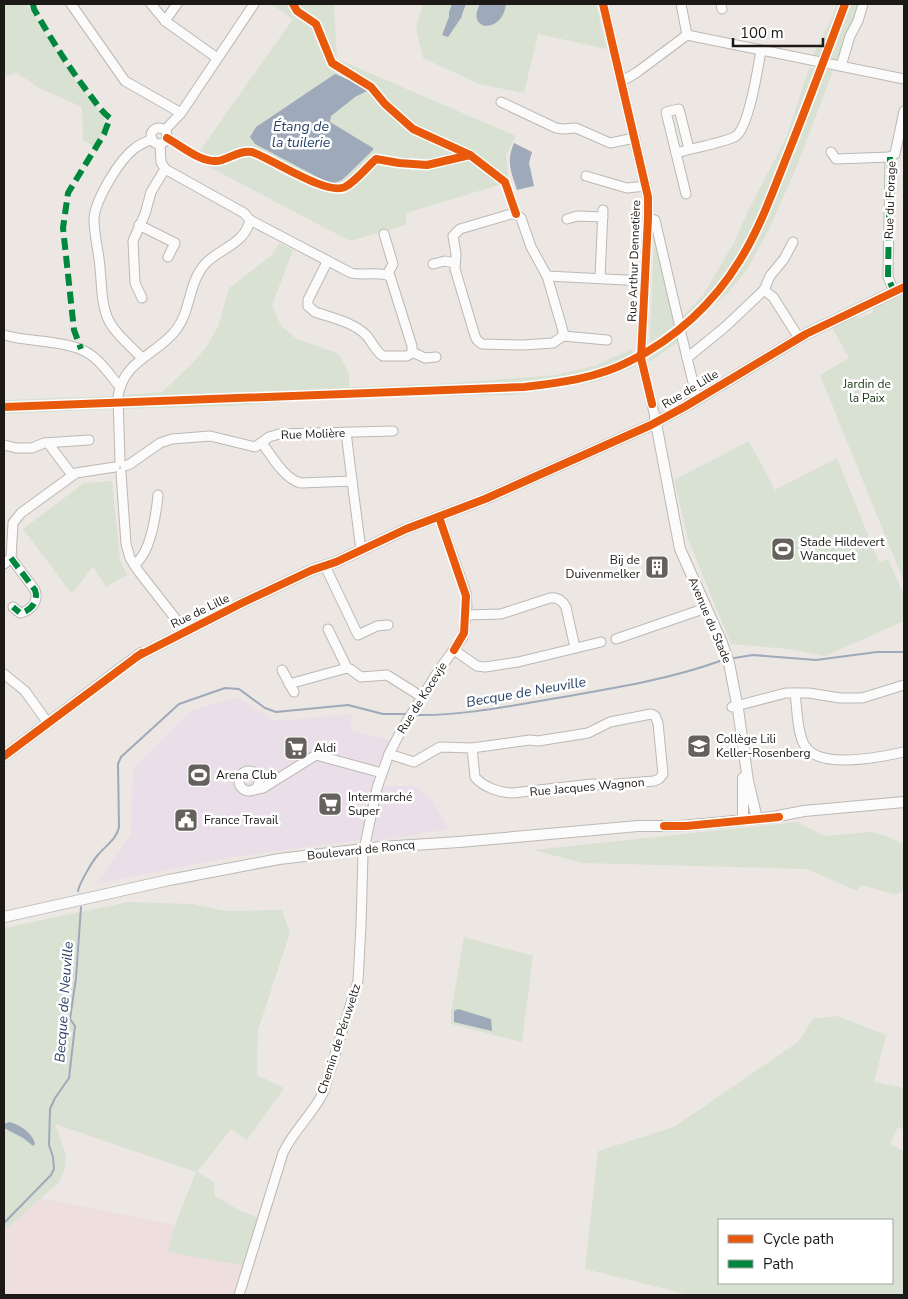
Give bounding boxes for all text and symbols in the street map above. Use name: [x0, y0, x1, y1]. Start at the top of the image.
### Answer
scale bar: [733, 15, 823, 47]
text: 100 m: [740, 23, 784, 43]
water label: Étang de la tuilerie: [272, 117, 331, 152]
street label: Rue du Forage: [881, 161, 899, 239]
street label: Rue Arthur Dennetière: [624, 200, 644, 322]
street label: Rue de Lille: [659, 366, 721, 412]
park label: Jardin de la Paix: [842, 376, 891, 406]
street label: Rue Molière: [280, 425, 346, 443]
place label: Stade Hildevert Wancquet: [800, 534, 885, 564]
sports icon: Stade Hildevert Wancquet: [770, 536, 796, 562]
place label: Bij de Duivenmelker: [566, 552, 641, 582]
building icon: Bij de Duivenmelker: [644, 554, 670, 580]
street label: Avenue du Stade: [685, 575, 735, 665]
street label: Rue de Lille: [168, 590, 232, 632]
street label: Rue de Kocevje: [394, 659, 450, 737]
water label: Becque de Neuville: [465, 672, 588, 712]
place label: Collège Lili Keller-Rosenberg: [716, 731, 810, 761]
school or university icon: Collège Lili Keller-Rosenberg: [686, 733, 712, 759]
supermarket icon: Aldi: [283, 735, 309, 761]
place label: Aldi: [314, 740, 336, 756]
sports icon: Arena Club: [186, 762, 212, 788]
place label: Arena Club: [216, 767, 277, 783]
street label: Rue Jacques Wagnon: [529, 774, 645, 800]
place label: Intermarché Super: [348, 789, 412, 819]
supermarket icon: Intermarché Super: [317, 791, 343, 817]
public building icon: France Travail: [173, 807, 199, 833]
place label: France Travail: [204, 812, 279, 828]
street label: Boulevard de Roncq: [306, 836, 416, 864]
water label: Becque de Neuville: [50, 940, 78, 1063]
street label: Chemin de Péruweltz: [314, 981, 365, 1096]
legend: [718, 1219, 893, 1284]
text: Cycle path: [763, 1229, 834, 1249]
text: Path: [763, 1254, 794, 1274]

